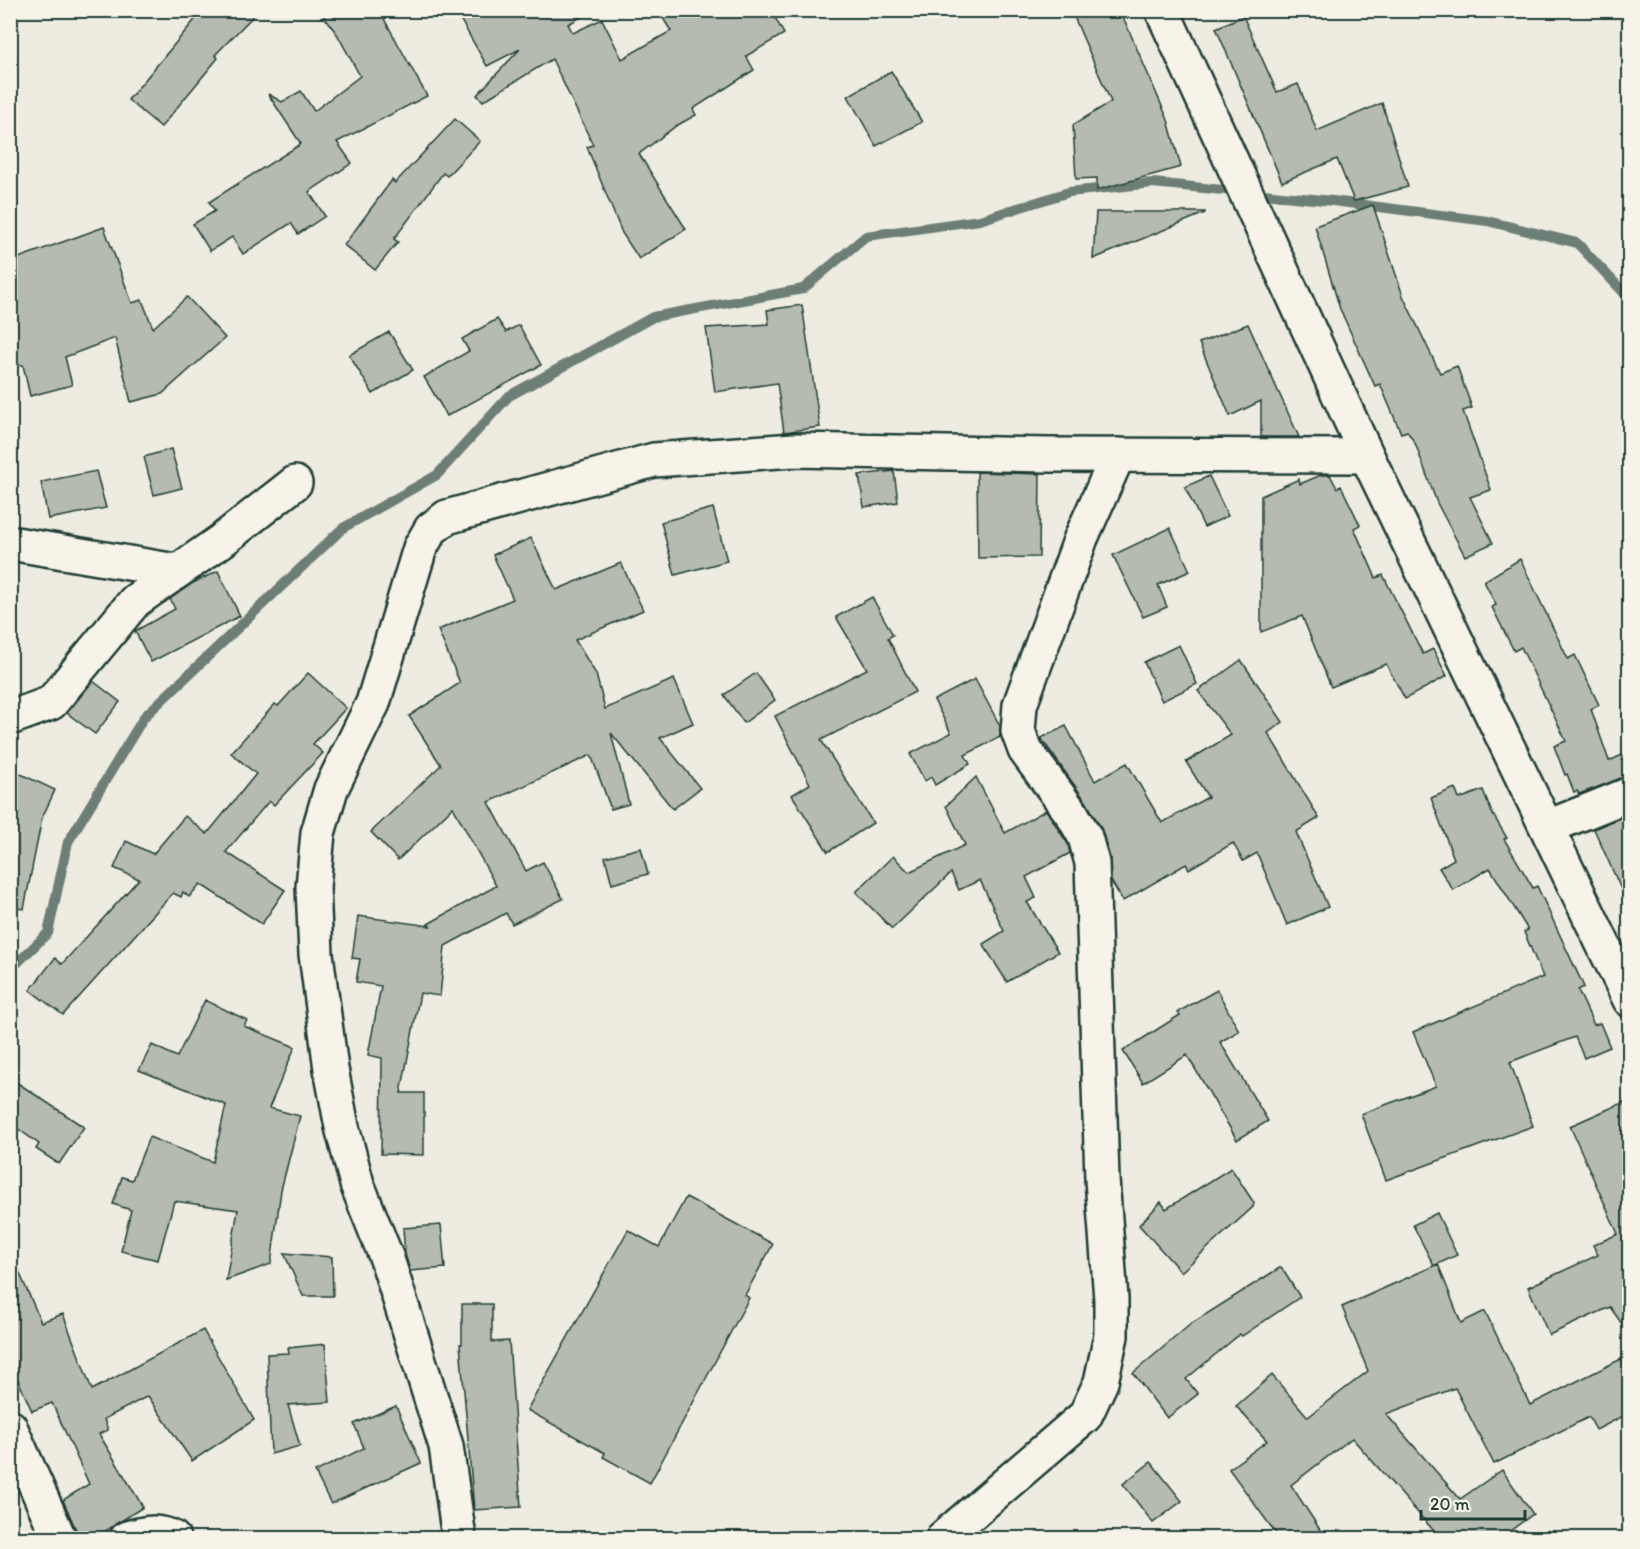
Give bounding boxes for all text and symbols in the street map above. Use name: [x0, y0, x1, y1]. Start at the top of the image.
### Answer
scale bar: [1421, 1483, 1524, 1521]
text: 20 m: [1430, 1493, 1470, 1515]

